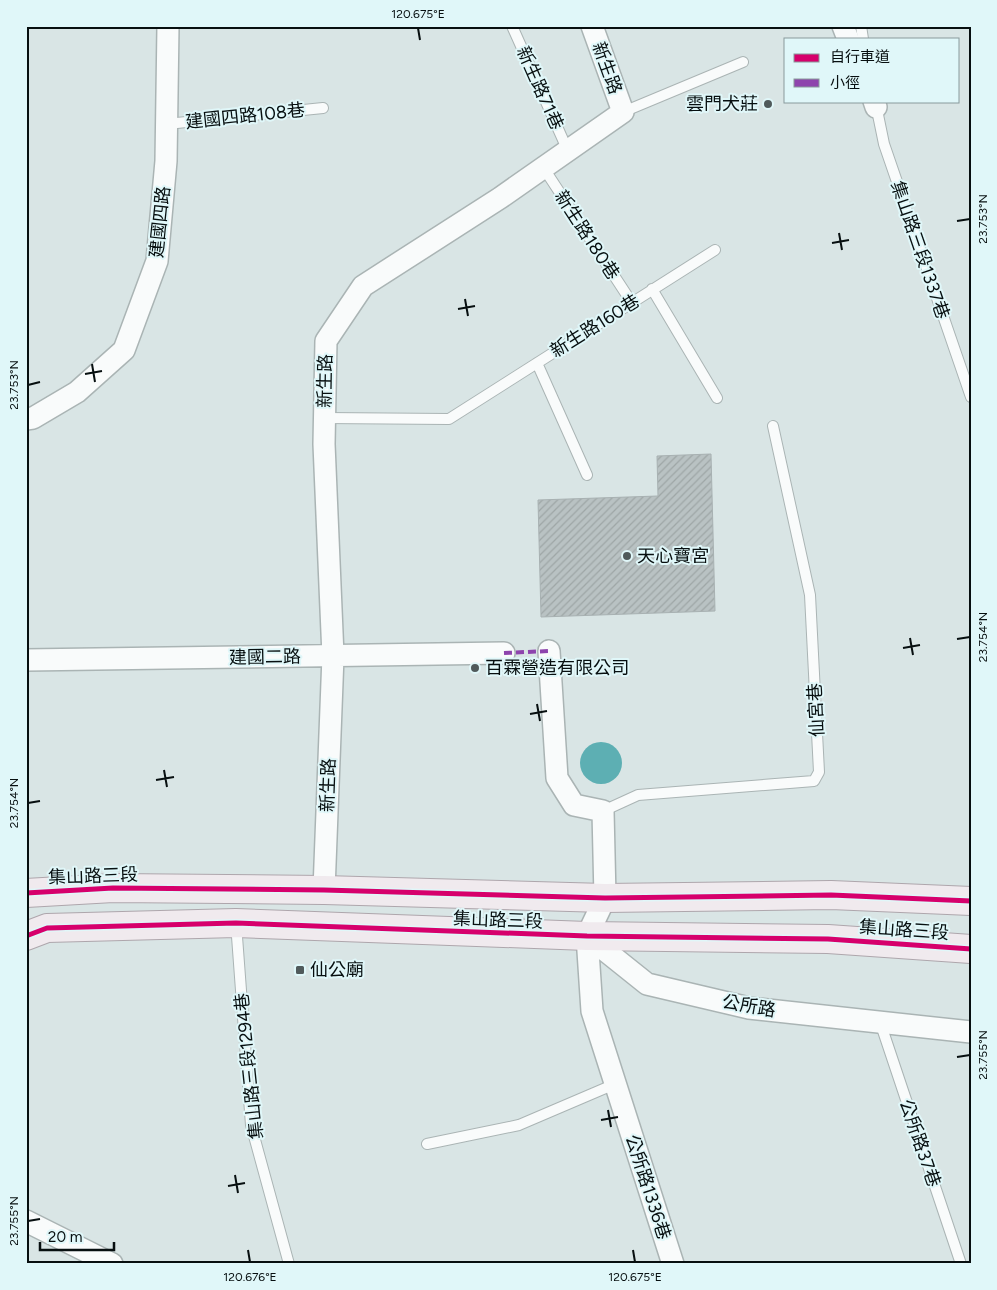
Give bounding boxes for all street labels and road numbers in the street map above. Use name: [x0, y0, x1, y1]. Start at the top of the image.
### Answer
street label: 新生路: [587, 39, 627, 97]
street label: 新生路71巷: [512, 43, 568, 133]
street label: 建國四路108巷: [184, 99, 306, 133]
street label: 集山路三段1337巷: [886, 178, 954, 322]
street label: 建國四路: [145, 185, 175, 259]
street label: 新生路180巷: [550, 186, 624, 284]
street label: 新生路160巷: [546, 290, 644, 362]
street label: 新生路: [314, 354, 336, 408]
street label: 建國二路: [229, 645, 301, 669]
street label: 仙宮巷: [804, 682, 828, 738]
street label: 新生路: [316, 758, 340, 812]
street label: 集山路三段: [48, 863, 138, 889]
street label: 集山路三段: [453, 907, 543, 933]
street label: 集山路三段: [858, 916, 950, 944]
street label: 公所路: [721, 990, 777, 1022]
street label: 集山路三段1294巷: [230, 992, 268, 1140]
street label: 公所路37巷: [895, 1096, 945, 1190]
street label: 公所路1336巷: [621, 1132, 675, 1242]

